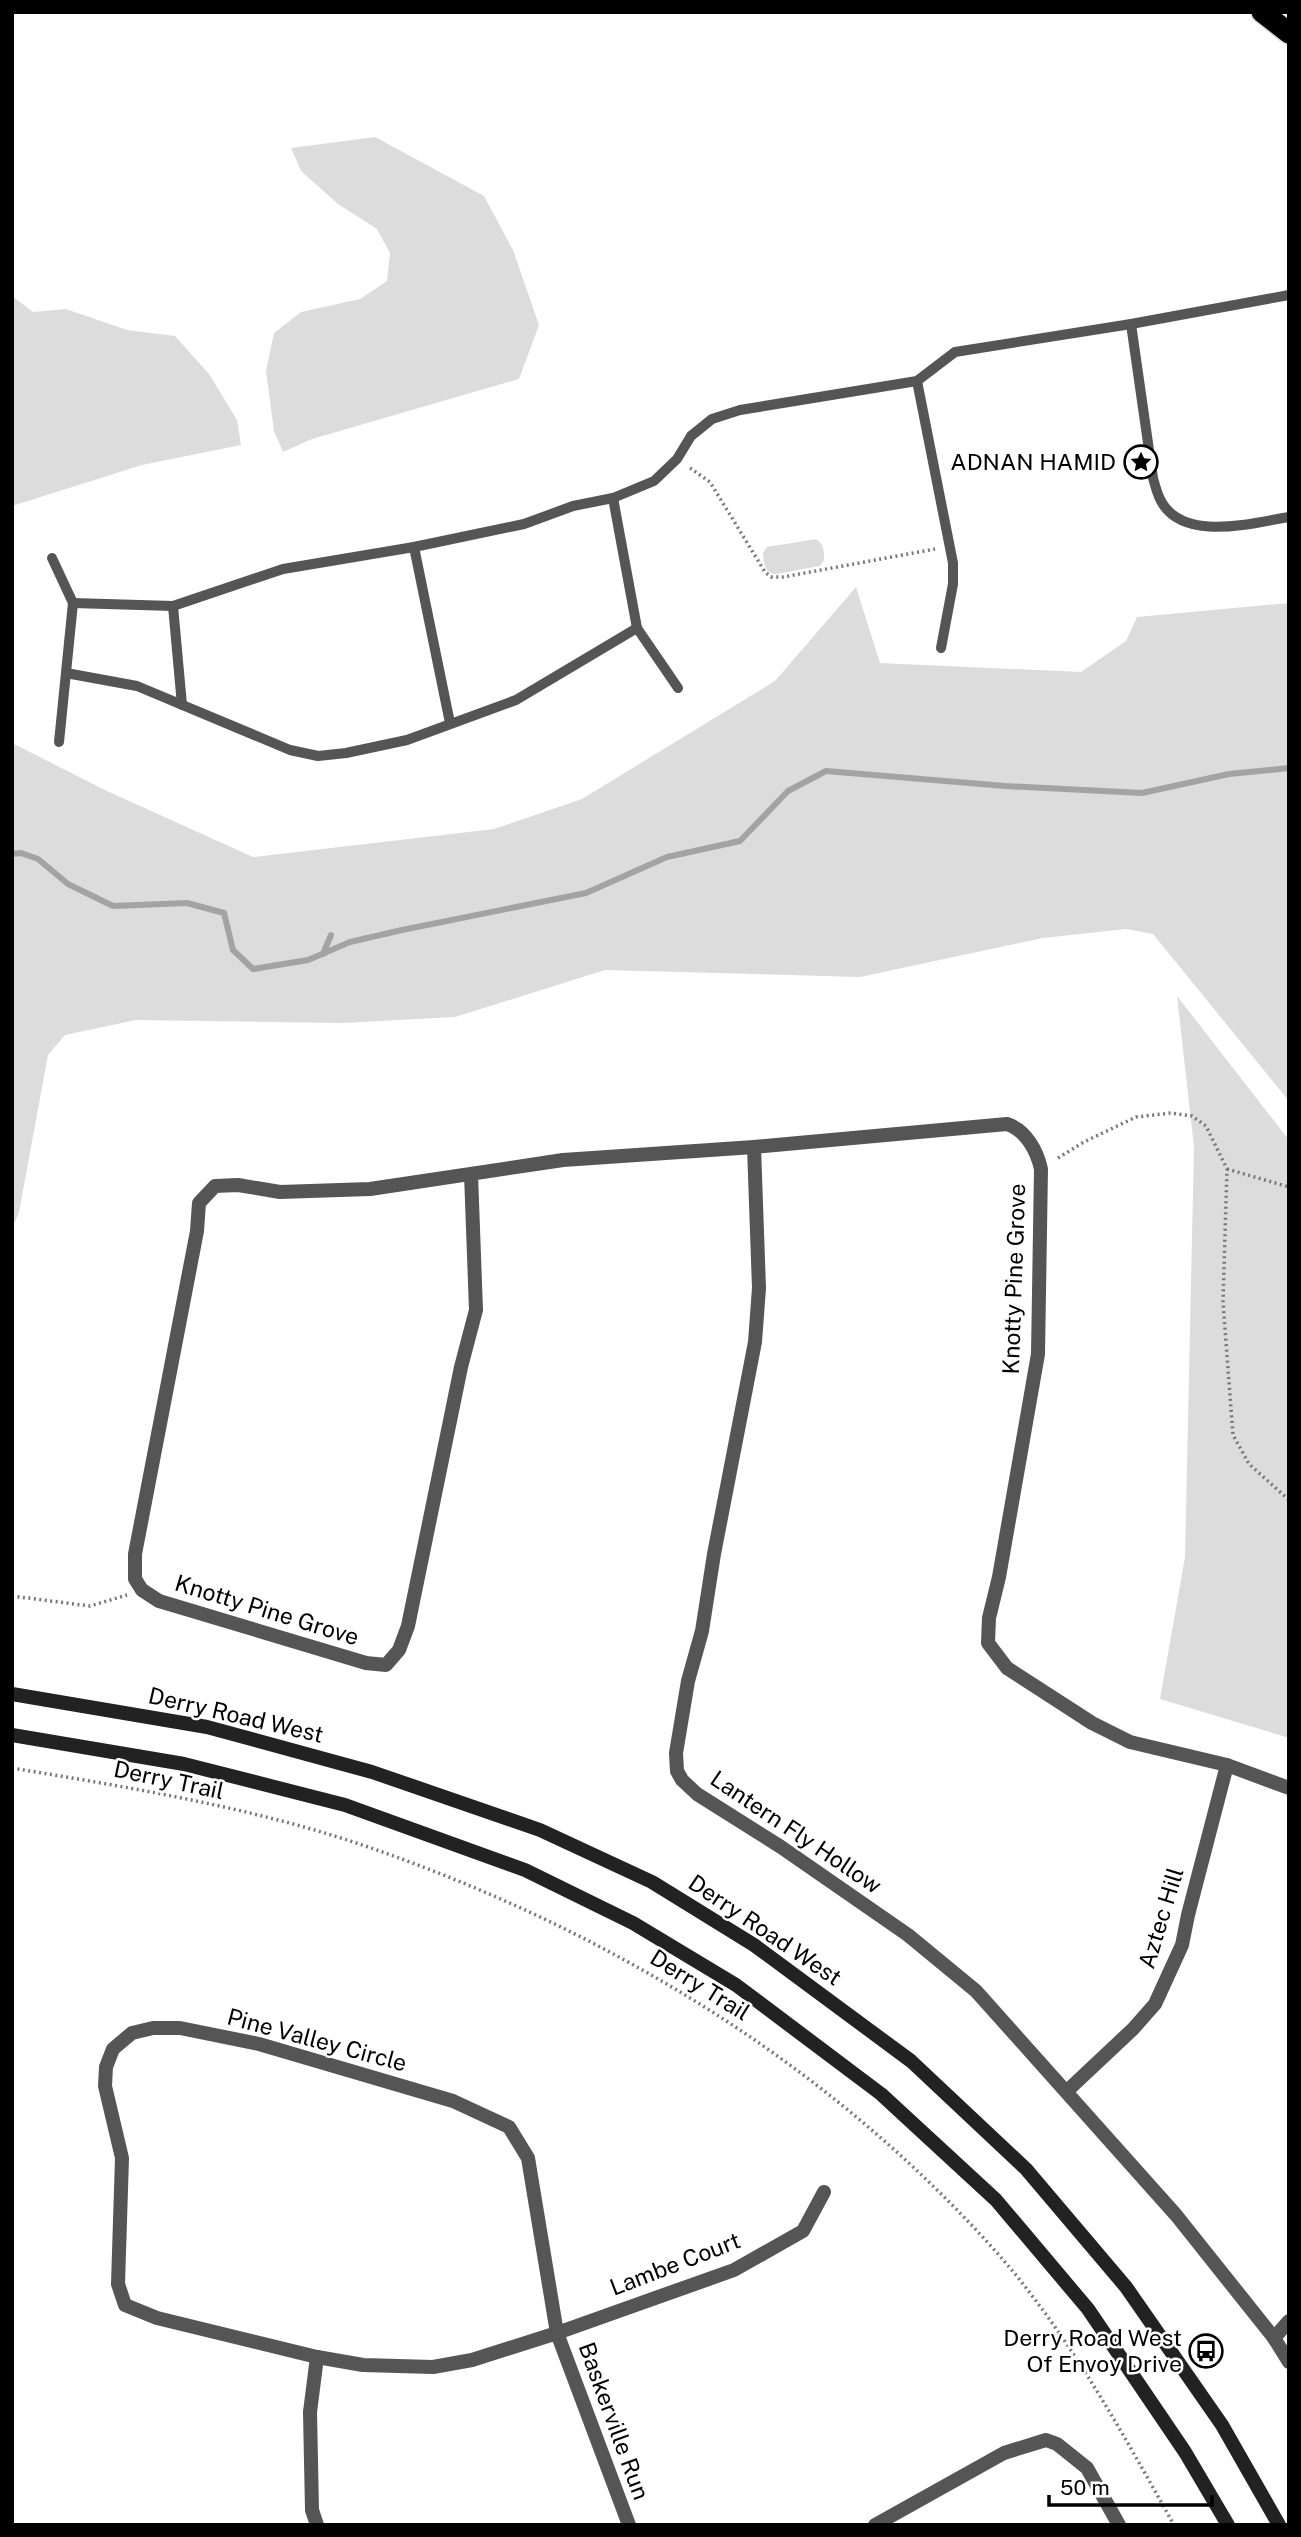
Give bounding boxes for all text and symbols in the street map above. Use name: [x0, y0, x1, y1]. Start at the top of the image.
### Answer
place icon: ADNAN HAMID: [1122, 443, 1160, 481]
place label: ADNAN HAMID: [950, 448, 1116, 475]
street label: Knotty Pine Grove: [997, 1183, 1030, 1375]
street label: Knotty Pine Grove: [172, 1569, 362, 1650]
street label: Derry Road West: [146, 1681, 326, 1748]
street label: Derry Trail: [111, 1755, 227, 1804]
street label: Lantern Fly Hollow: [706, 1764, 887, 1899]
street label: Aztec Hill: [1132, 1864, 1189, 1972]
street label: Derry Road West: [684, 1868, 847, 1991]
street label: Derry Trail: [646, 1943, 755, 2026]
street label: Pine Valley Circle: [224, 2003, 410, 2076]
street label: Lambe Court: [606, 2226, 744, 2301]
place label: Derry Road West Of Envoy Drive: [1003, 2324, 1182, 2377]
bus stop icon: Derry Road West Of Envoy Drive: [1187, 2332, 1225, 2370]
street label: Baskerville Run: [573, 2338, 655, 2503]
scale bar: [1049, 2464, 1212, 2508]
text: 50 m: [1060, 2475, 1110, 2500]

